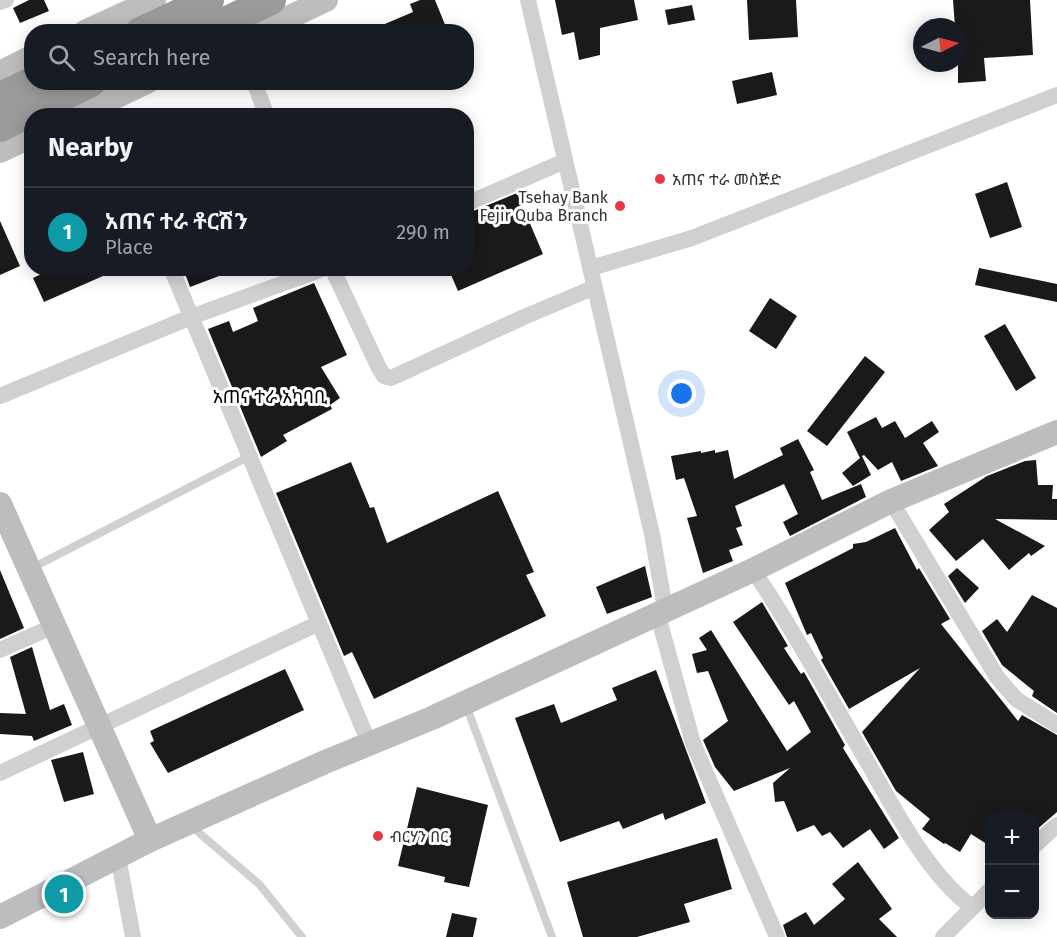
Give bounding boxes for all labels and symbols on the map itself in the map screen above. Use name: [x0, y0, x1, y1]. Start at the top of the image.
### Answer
north arrow: [913, 18, 967, 72]
place label: አጠና ተራ መስጅድ: [672, 170, 782, 189]
marker: አጠና ተራ መስጅድ: [653, 172, 667, 186]
place label: Tsehay Bank Fejir Quba Branch: [479, 188, 609, 225]
marker: Tsehay Bank Fejir Quba Branch: [613, 199, 627, 213]
your location: [667, 379, 696, 408]
district label: አጠና ተራ አካባቢ: [213, 386, 328, 408]
place label: ብርሃን በር: [390, 827, 448, 846]
marker: ብርሃን በር: [371, 829, 385, 843]
pin: 1: [44, 872, 84, 916]

